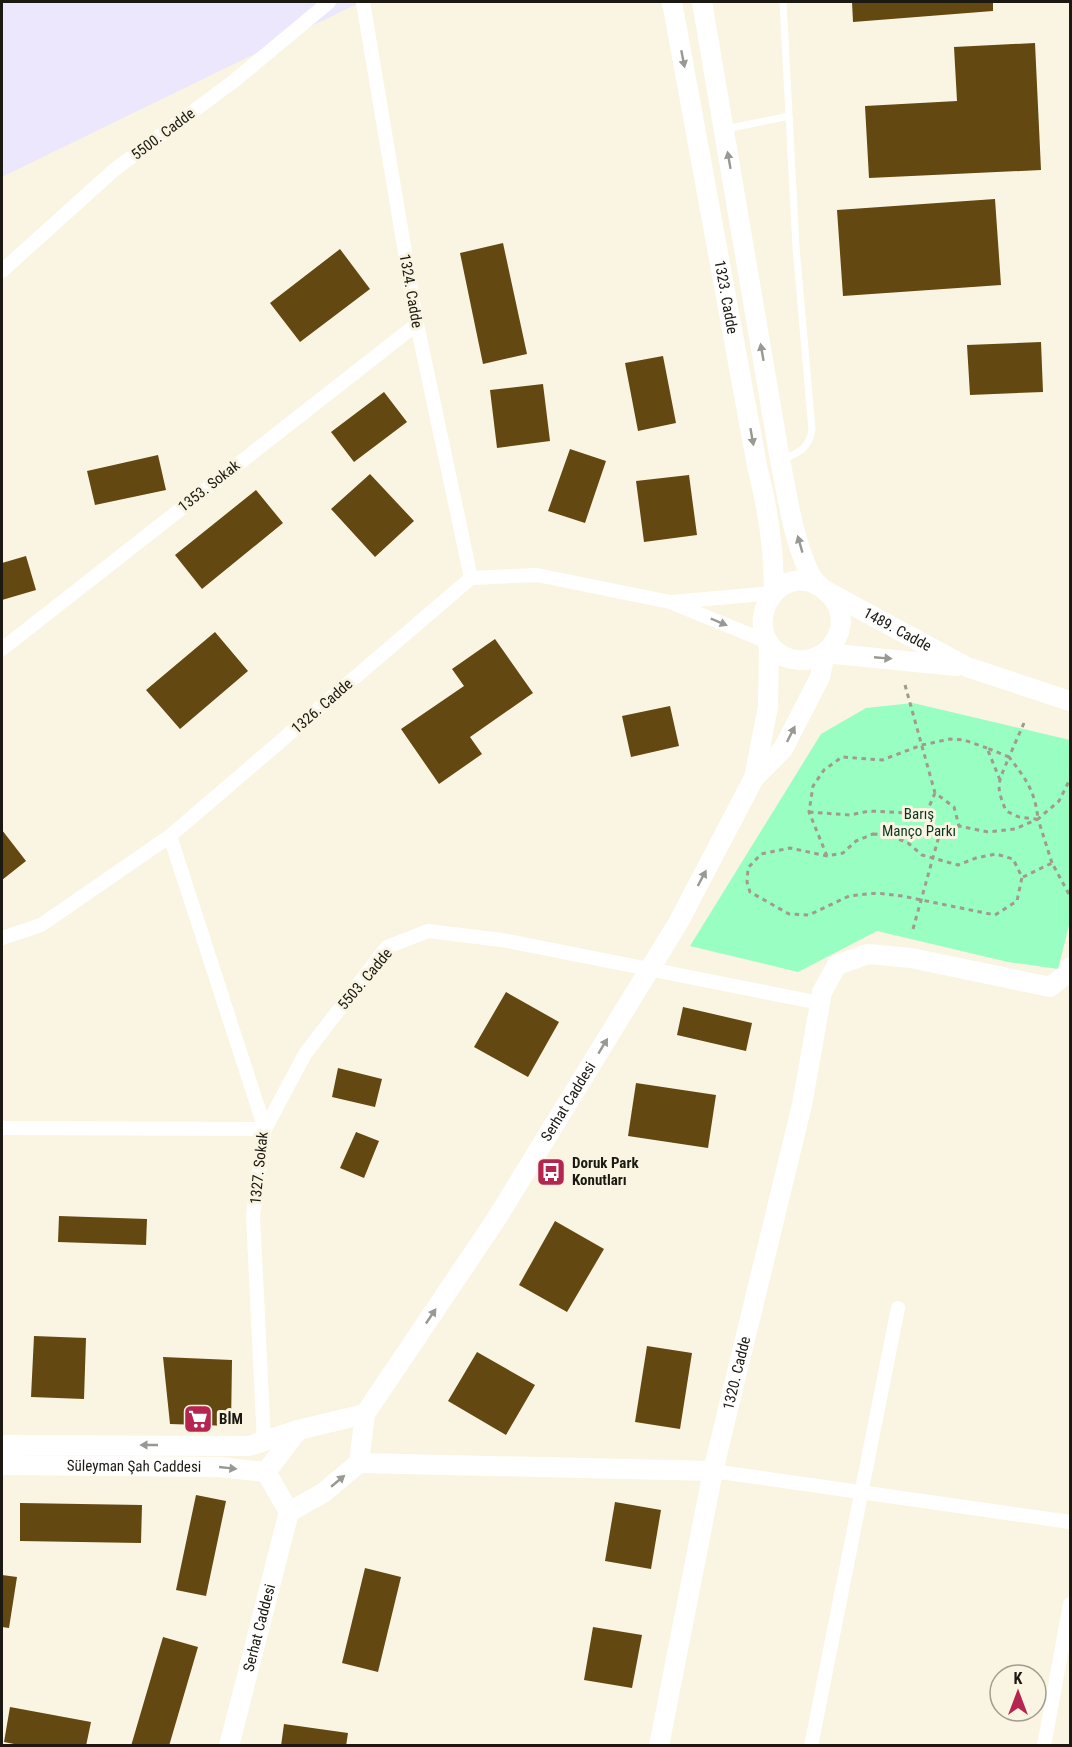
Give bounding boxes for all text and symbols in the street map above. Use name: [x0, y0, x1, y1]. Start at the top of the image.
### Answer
one-way arrow: [679, 50, 688, 69]
street label: 5500. Cadde: [128, 104, 198, 164]
one-way arrow: [724, 150, 733, 169]
street label: 1324. Cadde: [396, 253, 426, 329]
street label: 1323. Cadde: [710, 259, 742, 335]
one-way arrow: [757, 343, 766, 362]
one-way arrow: [748, 427, 757, 446]
street label: 1353. Sokak: [175, 456, 244, 516]
one-way arrow: [795, 534, 804, 552]
street label: 1489. Cadde: [860, 604, 935, 655]
one-way arrow: [710, 618, 728, 627]
one-way arrow: [874, 653, 893, 663]
street label: 1326. Cadde: [288, 675, 356, 737]
one-way arrow: [787, 725, 796, 742]
park label: Barış Manço Parkı: [882, 805, 956, 840]
one-way arrow: [697, 869, 707, 886]
street label: 5503. Cadde: [334, 945, 396, 1013]
one-way arrow: [597, 1038, 608, 1054]
street label: Serhat Caddesi: [537, 1059, 599, 1145]
street label: 1327. Sokak: [246, 1131, 272, 1205]
place label: Doruk Park Konutları: [572, 1154, 639, 1189]
bus stop icon: Doruk Park Konutları: [535, 1156, 567, 1188]
one-way arrow: [425, 1309, 437, 1325]
street label: 1320. Cadde: [719, 1335, 754, 1412]
supermarket icon: BİM: [182, 1403, 214, 1435]
place label: BİM: [219, 1410, 243, 1428]
one-way arrow: [139, 1440, 158, 1450]
street label: Süleyman Şah Caddesi: [67, 1457, 201, 1476]
one-way arrow: [218, 1463, 237, 1473]
one-way arrow: [330, 1474, 346, 1487]
street label: Serhat Caddesi: [239, 1582, 279, 1673]
north arrow: [988, 1663, 1048, 1723]
text: K: [1014, 1669, 1023, 1688]

